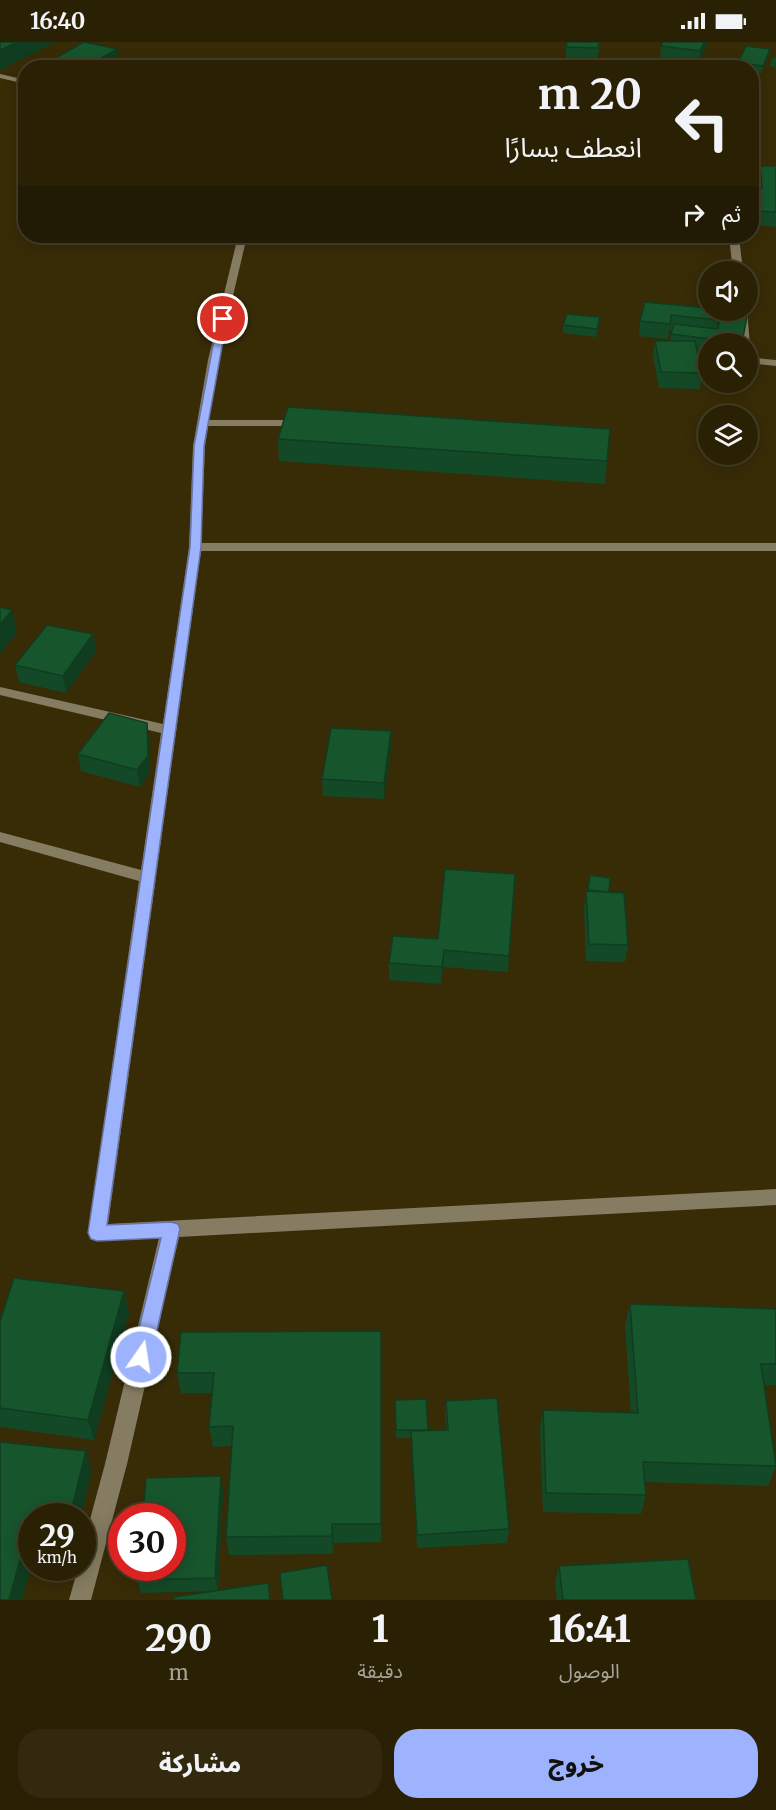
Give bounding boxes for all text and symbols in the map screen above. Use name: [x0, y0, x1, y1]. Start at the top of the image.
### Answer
text: 16:40: [30, 7, 85, 35]
text: 20 m: [538, 68, 642, 120]
icon: left: [663, 84, 741, 162]
text: انعطف يسارًا: [504, 130, 642, 164]
icon: right: [677, 198, 710, 231]
text: ثم: [722, 200, 741, 228]
map controls: [698, 261, 758, 465]
button: sound: [698, 261, 758, 321]
pin: [197, 293, 248, 344]
icon: arrive: [206, 302, 239, 335]
button: search: [698, 333, 758, 393]
button: layers: [698, 405, 758, 465]
position arrow: [109, 1325, 173, 1389]
speed limit sign: 30: [108, 1503, 186, 1581]
text: 29: [39, 1516, 75, 1554]
text: km/h: [37, 1548, 77, 1567]
text: 1: [372, 1607, 388, 1652]
text: 16:41: [548, 1607, 631, 1652]
text: 290: [145, 1616, 212, 1661]
text: دقيقة: [357, 1658, 403, 1683]
text: الوصول: [559, 1658, 620, 1683]
text: m: [169, 1660, 189, 1685]
button: مشاركة: [18, 1729, 382, 1798]
button: خروج: [394, 1729, 758, 1798]

